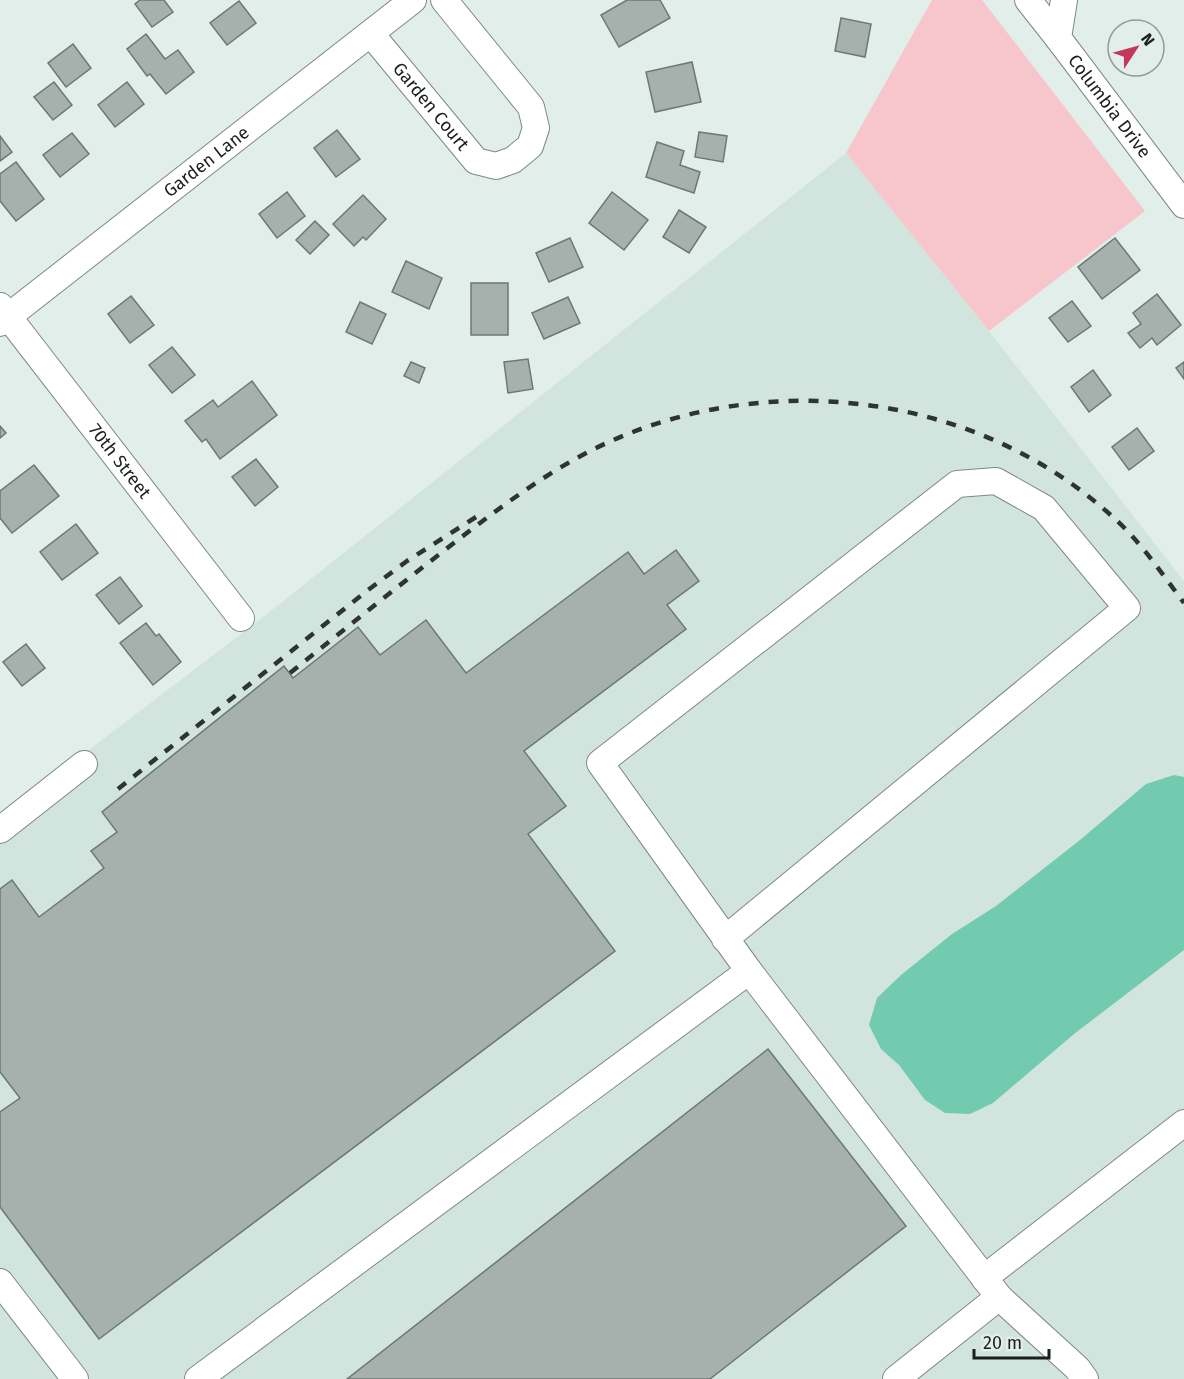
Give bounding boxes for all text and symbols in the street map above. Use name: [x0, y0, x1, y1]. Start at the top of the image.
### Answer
north arrow: [1106, 18, 1166, 78]
text: N: [1137, 30, 1159, 49]
street label: Columbia Drive: [1063, 50, 1156, 162]
street label: Garden Court: [388, 58, 474, 155]
street label: Garden Lane: [159, 121, 254, 202]
street label: 70th Street: [84, 419, 156, 503]
scale bar: [974, 1322, 1049, 1360]
text: 20 m: [983, 1332, 1022, 1354]

